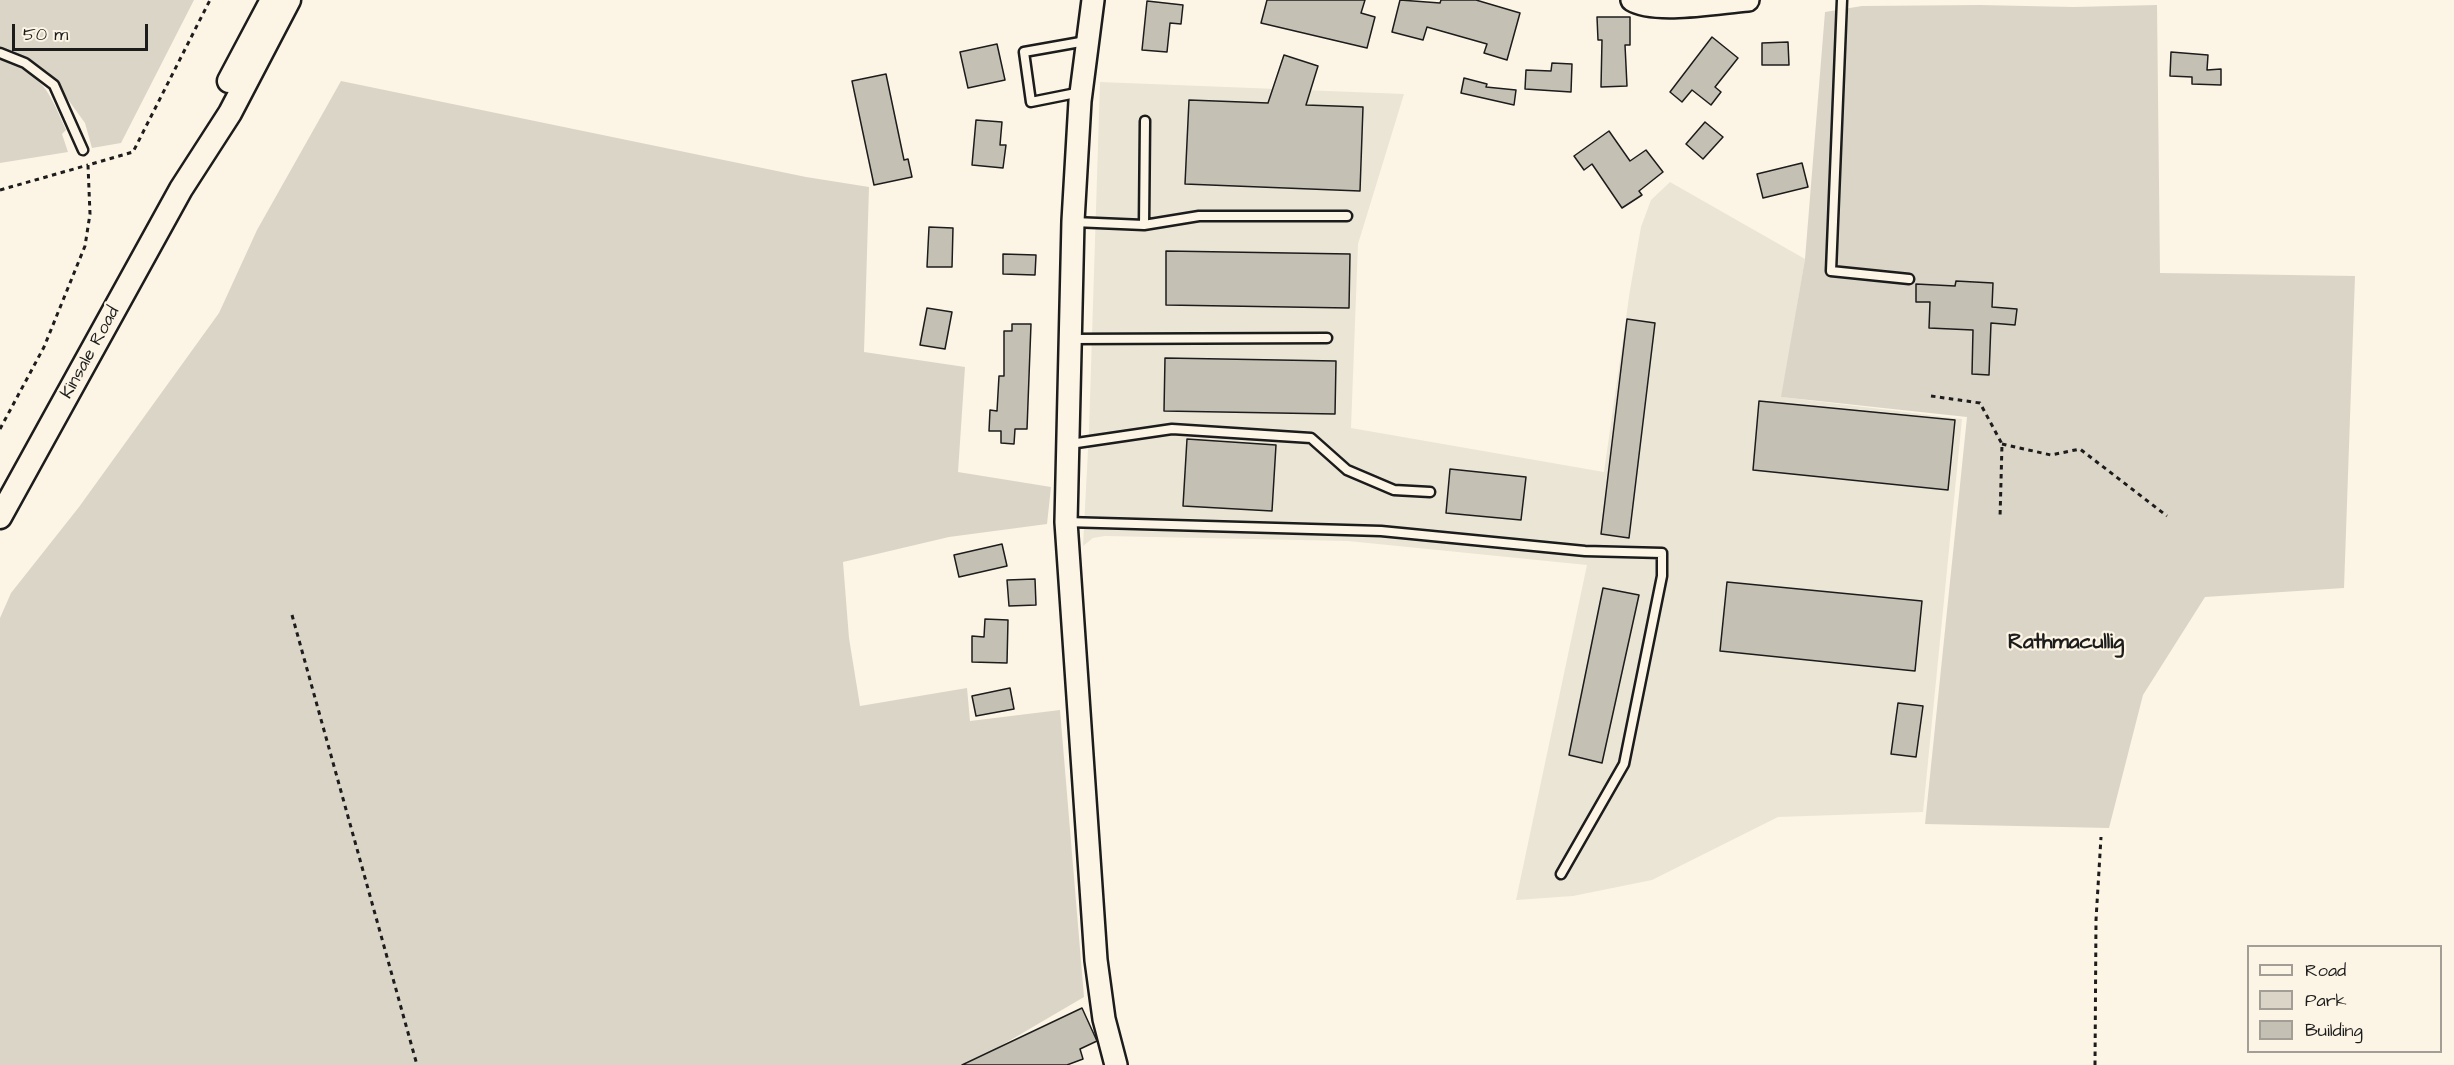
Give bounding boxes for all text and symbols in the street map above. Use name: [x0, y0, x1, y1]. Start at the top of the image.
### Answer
scale bar: [15, 12, 152, 50]
text: 50 m: [23, 22, 68, 47]
street label: Kinsale Road: [57, 303, 125, 403]
district label: Rathmacullig: [2008, 631, 2124, 657]
legend: [2247, 945, 2442, 1053]
text: Road: [2305, 958, 2346, 983]
text: Park: [2305, 988, 2347, 1013]
text: Building: [2305, 1018, 2363, 1043]

